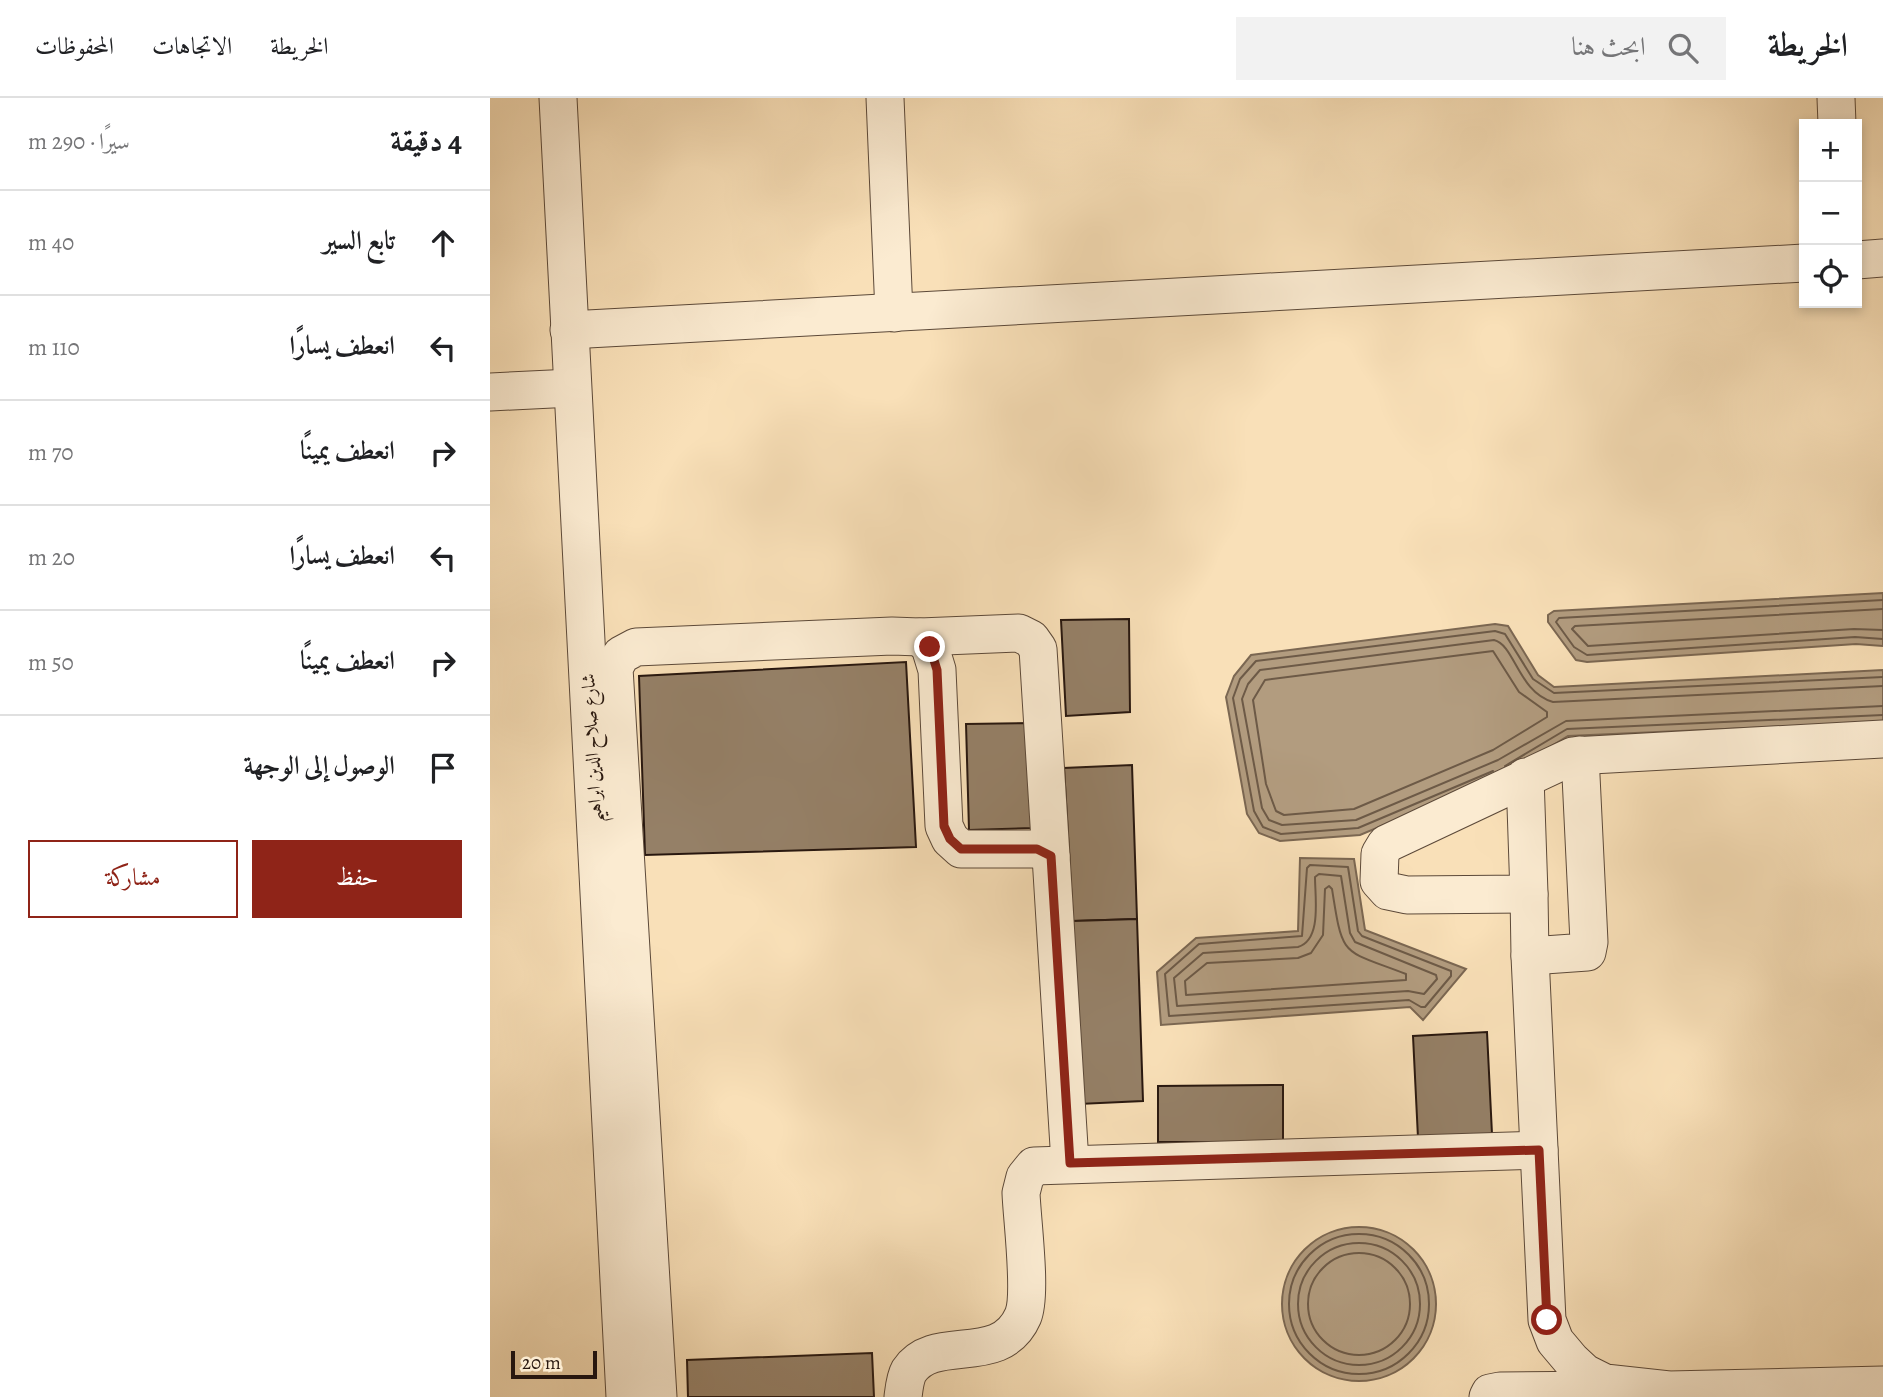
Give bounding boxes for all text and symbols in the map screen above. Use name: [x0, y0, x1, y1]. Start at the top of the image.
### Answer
search box: [1236, 17, 1726, 80]
text: الخريطة: [1768, 22, 1848, 67]
text: ابحث هنا: [1571, 29, 1646, 64]
icon: search: [1664, 29, 1702, 67]
text: المحفوظات: [35, 30, 114, 62]
text: الاتجاهات: [152, 30, 232, 62]
text: الخريطة: [270, 30, 329, 62]
map controls: [1799, 119, 1862, 308]
button: +: [1799, 119, 1862, 182]
text: 4 دقيقة: [390, 121, 462, 161]
text: سيرًا · 290 m: [28, 126, 130, 157]
button: −: [1799, 182, 1862, 245]
text: تابع السير: [323, 223, 395, 258]
icon: ahead: [424, 224, 462, 262]
text: 40 m: [28, 227, 74, 258]
button: locate: [1799, 245, 1862, 308]
text: انعطف يسارًا: [289, 328, 395, 363]
icon: left: [424, 329, 462, 367]
text: 110 m: [28, 332, 80, 363]
text: انعطف يمينًا: [300, 433, 395, 468]
icon: right: [424, 434, 462, 472]
text: 70 m: [28, 437, 74, 468]
text: انعطف يسارًا: [289, 538, 395, 573]
icon: left: [424, 539, 462, 577]
text: 20 m: [28, 542, 75, 573]
route end: [914, 631, 945, 662]
text: انعطف يمينًا: [300, 643, 395, 678]
icon: right: [424, 644, 462, 682]
text: 50 m: [28, 647, 74, 678]
street label: شارع صلاح الدين ابراهيم: [575, 672, 615, 823]
text: الوصول إلى الوجهة: [243, 748, 395, 783]
icon: arrive: [424, 749, 462, 787]
button: مشاركة: [28, 840, 238, 918]
button: حفظ: [252, 840, 462, 918]
route start: [1531, 1304, 1562, 1335]
scale bar: [511, 1348, 597, 1380]
text: 20 m: [522, 1350, 561, 1376]

